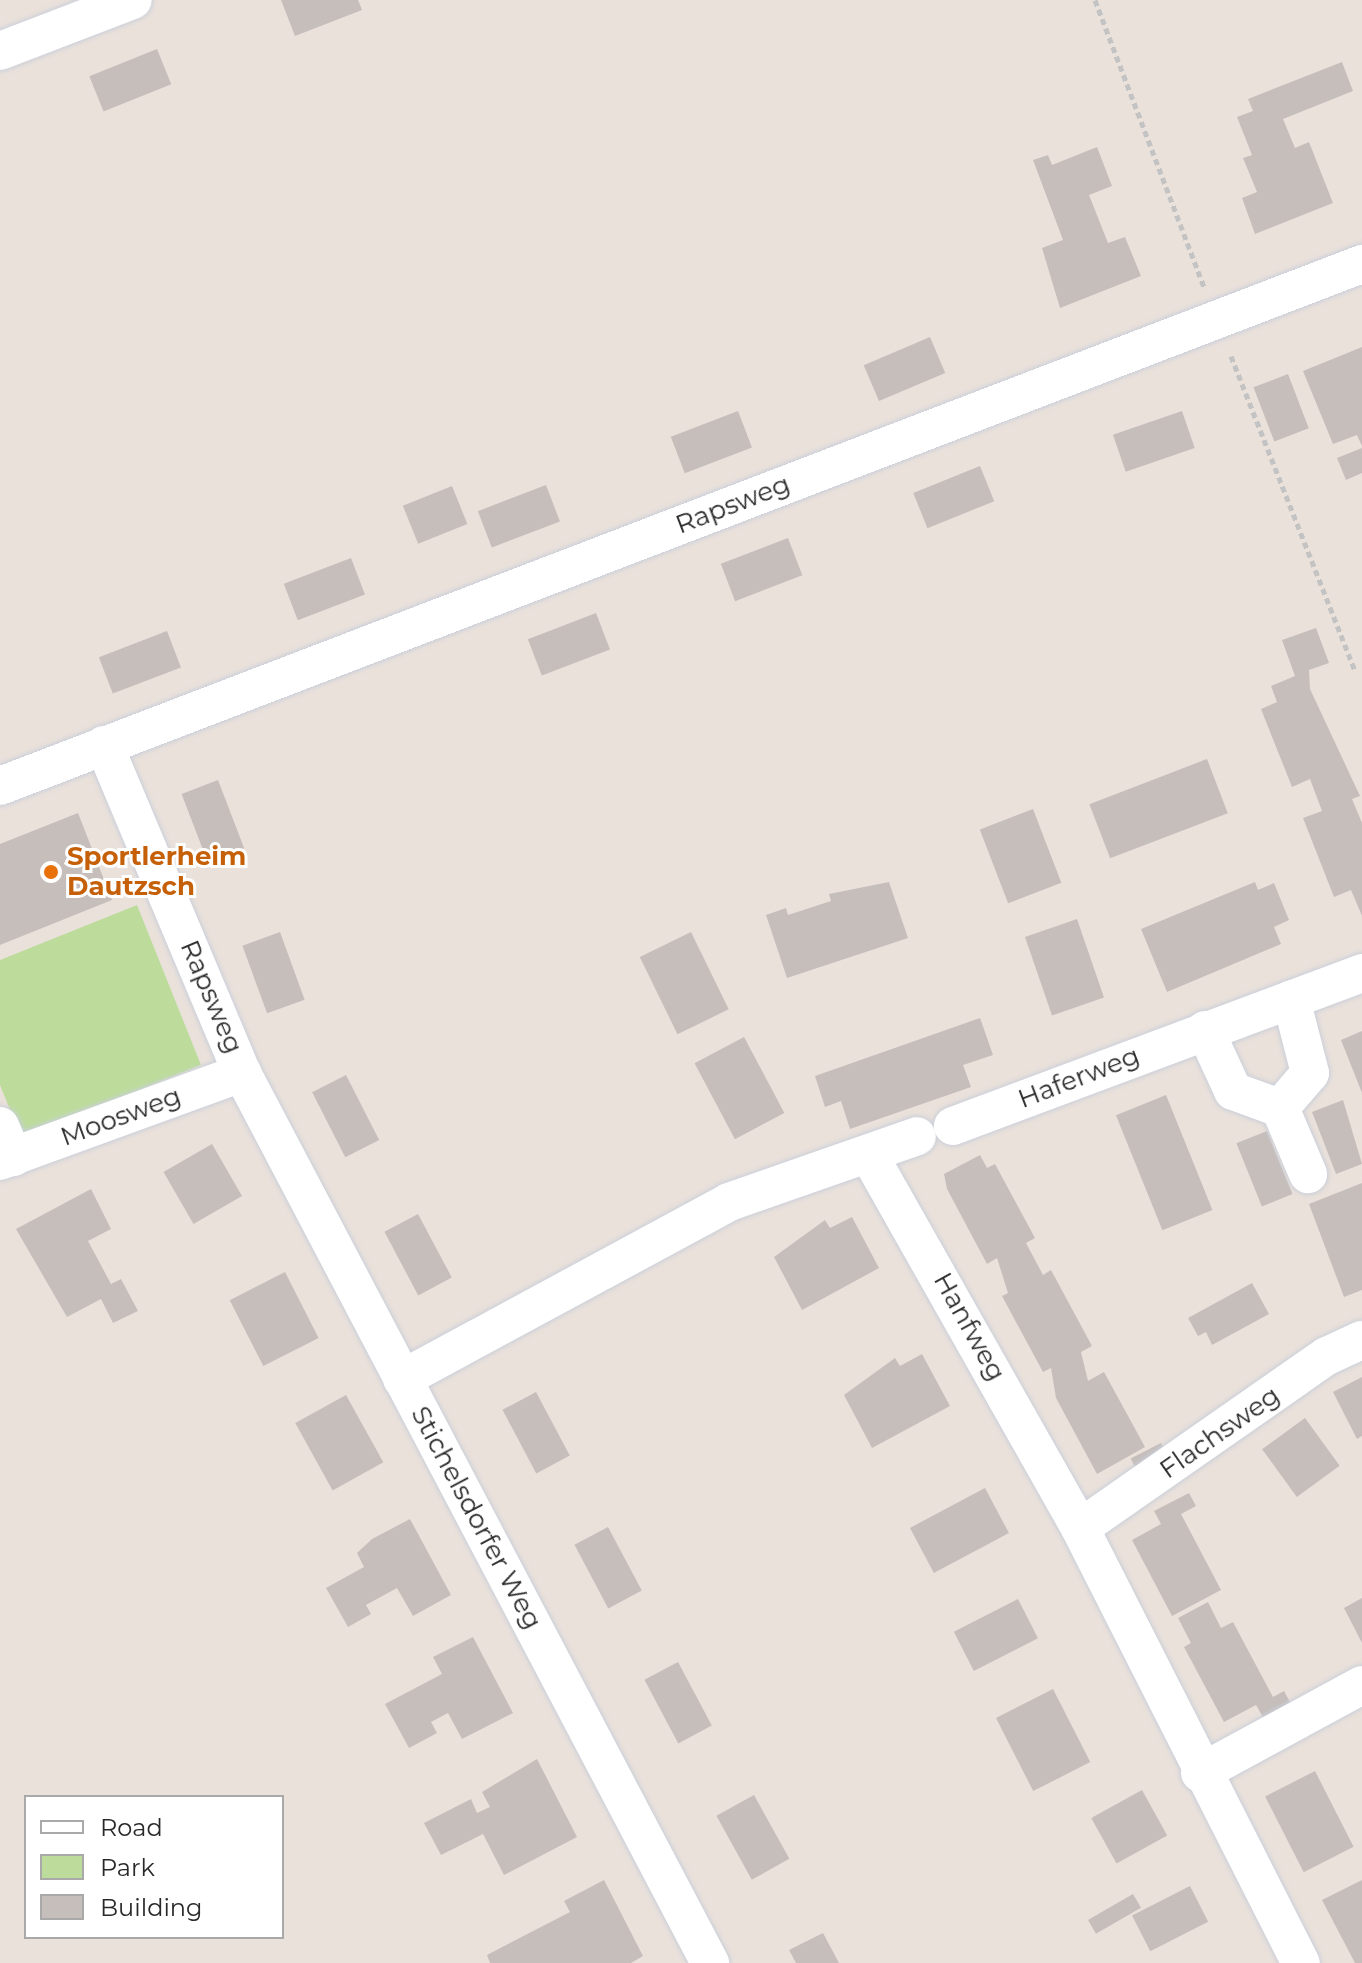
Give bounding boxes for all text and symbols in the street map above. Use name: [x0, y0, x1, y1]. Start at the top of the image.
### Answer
street label: Rapsweg: [671, 469, 795, 541]
place label: Sportlerheim Dautzsch: [67, 841, 246, 902]
marker: Sportlerheim Dautzsch: [42, 863, 60, 881]
street label: Rapsweg: [173, 936, 249, 1058]
street label: Haferweg: [1014, 1041, 1144, 1115]
street label: Moosweg: [57, 1081, 185, 1153]
street label: Hanfweg: [926, 1267, 1012, 1387]
street label: Flachsweg: [1154, 1380, 1286, 1486]
street label: Stichelsdorfer Weg: [404, 1401, 548, 1635]
legend: [24, 1795, 284, 1939]
text: Road: [100, 1813, 163, 1842]
text: Park: [100, 1853, 155, 1882]
text: Building: [100, 1893, 203, 1922]

